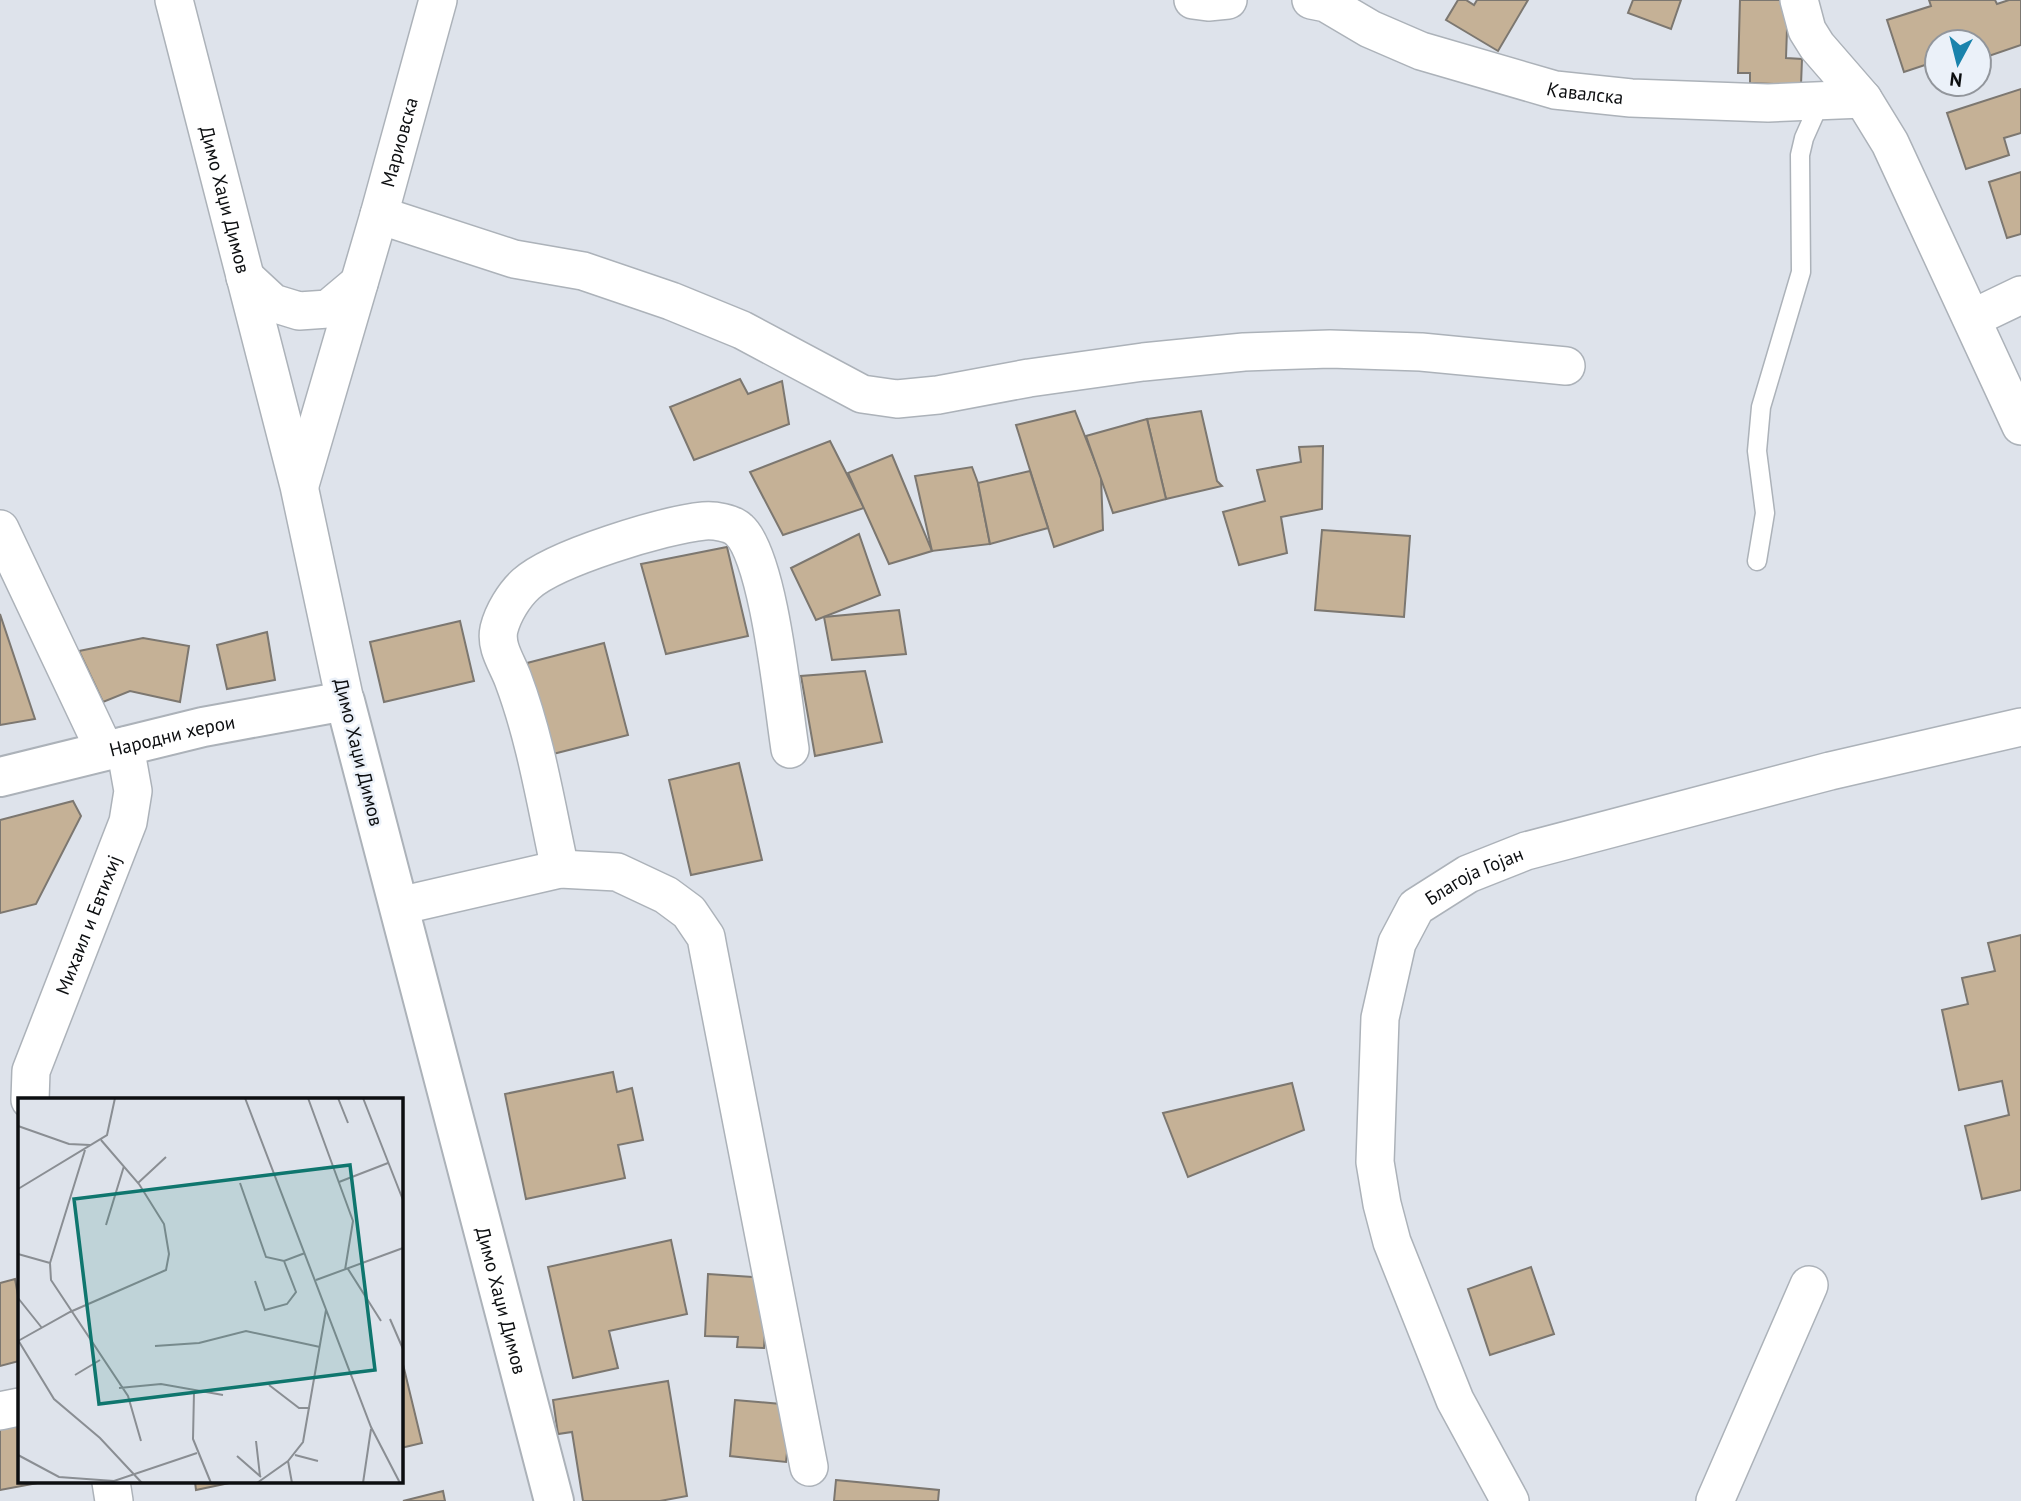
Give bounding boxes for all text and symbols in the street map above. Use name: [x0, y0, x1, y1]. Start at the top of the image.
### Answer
north arrow: [1923, 28, 1993, 98]
text: N: [1948, 67, 1964, 93]
street label: Кавалска: [1544, 76, 1625, 109]
street label: Мариовска: [375, 95, 423, 190]
street label: Димо Хаџи Димов: [195, 123, 256, 276]
street label: Димо Хаџи Димов: [329, 676, 389, 828]
street label: Народни херои: [107, 709, 237, 762]
street label: Благоја Гојан: [1420, 841, 1527, 910]
street label: Михаил и Евтихиј: [50, 851, 126, 998]
inset map: [18, 1098, 402, 1484]
street label: Димо Хаџи Димов: [471, 1224, 532, 1377]

